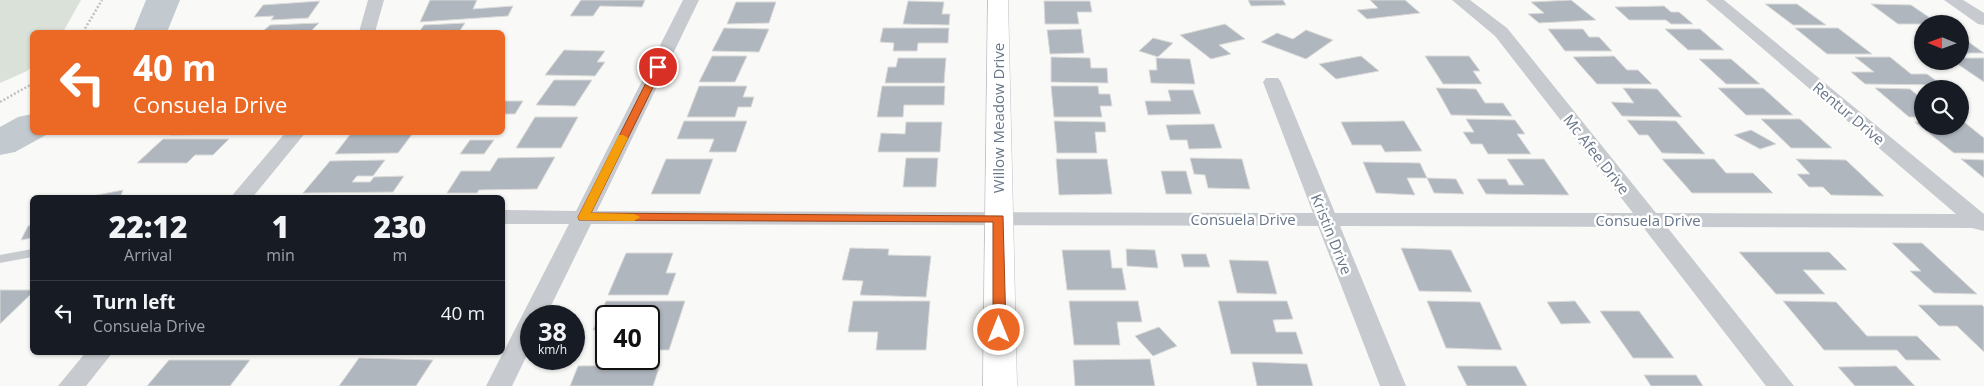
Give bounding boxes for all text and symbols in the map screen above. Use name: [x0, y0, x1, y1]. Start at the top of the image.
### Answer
north arrow: [1914, 15, 1969, 70]
map controls: [1914, 15, 1969, 135]
street label: Willow Meadow Drive: [988, 43, 1008, 193]
text: 40 m: [133, 44, 216, 91]
pin: [637, 46, 679, 88]
icon: left: [50, 50, 115, 115]
icon: arrive: [644, 53, 672, 81]
street label: Rentur Drive: [1809, 77, 1889, 149]
button: search: [1914, 80, 1969, 135]
text: Consuela Drive: [133, 89, 287, 119]
street label: Mc Afee Drive: [1559, 110, 1635, 198]
street label: Kristin Drive: [1307, 191, 1357, 277]
text: 22:12: [109, 206, 188, 247]
text: 1: [272, 206, 289, 247]
text: 230: [374, 206, 426, 247]
street label: Consuela Drive: [1190, 209, 1296, 229]
street label: Consuela Drive: [1595, 210, 1701, 230]
text: Arrival: [124, 244, 172, 266]
text: min: [266, 244, 295, 266]
text: m: [393, 244, 407, 266]
text: Turn left: [93, 289, 175, 315]
icon: left: [50, 299, 78, 327]
text: 40 m: [441, 300, 485, 326]
position arrow: [972, 303, 1024, 355]
speed limit sign: 40: [595, 305, 660, 370]
text: 38: [538, 314, 567, 348]
text: Consuela Drive: [93, 315, 205, 337]
text: km/h: [538, 341, 567, 358]

